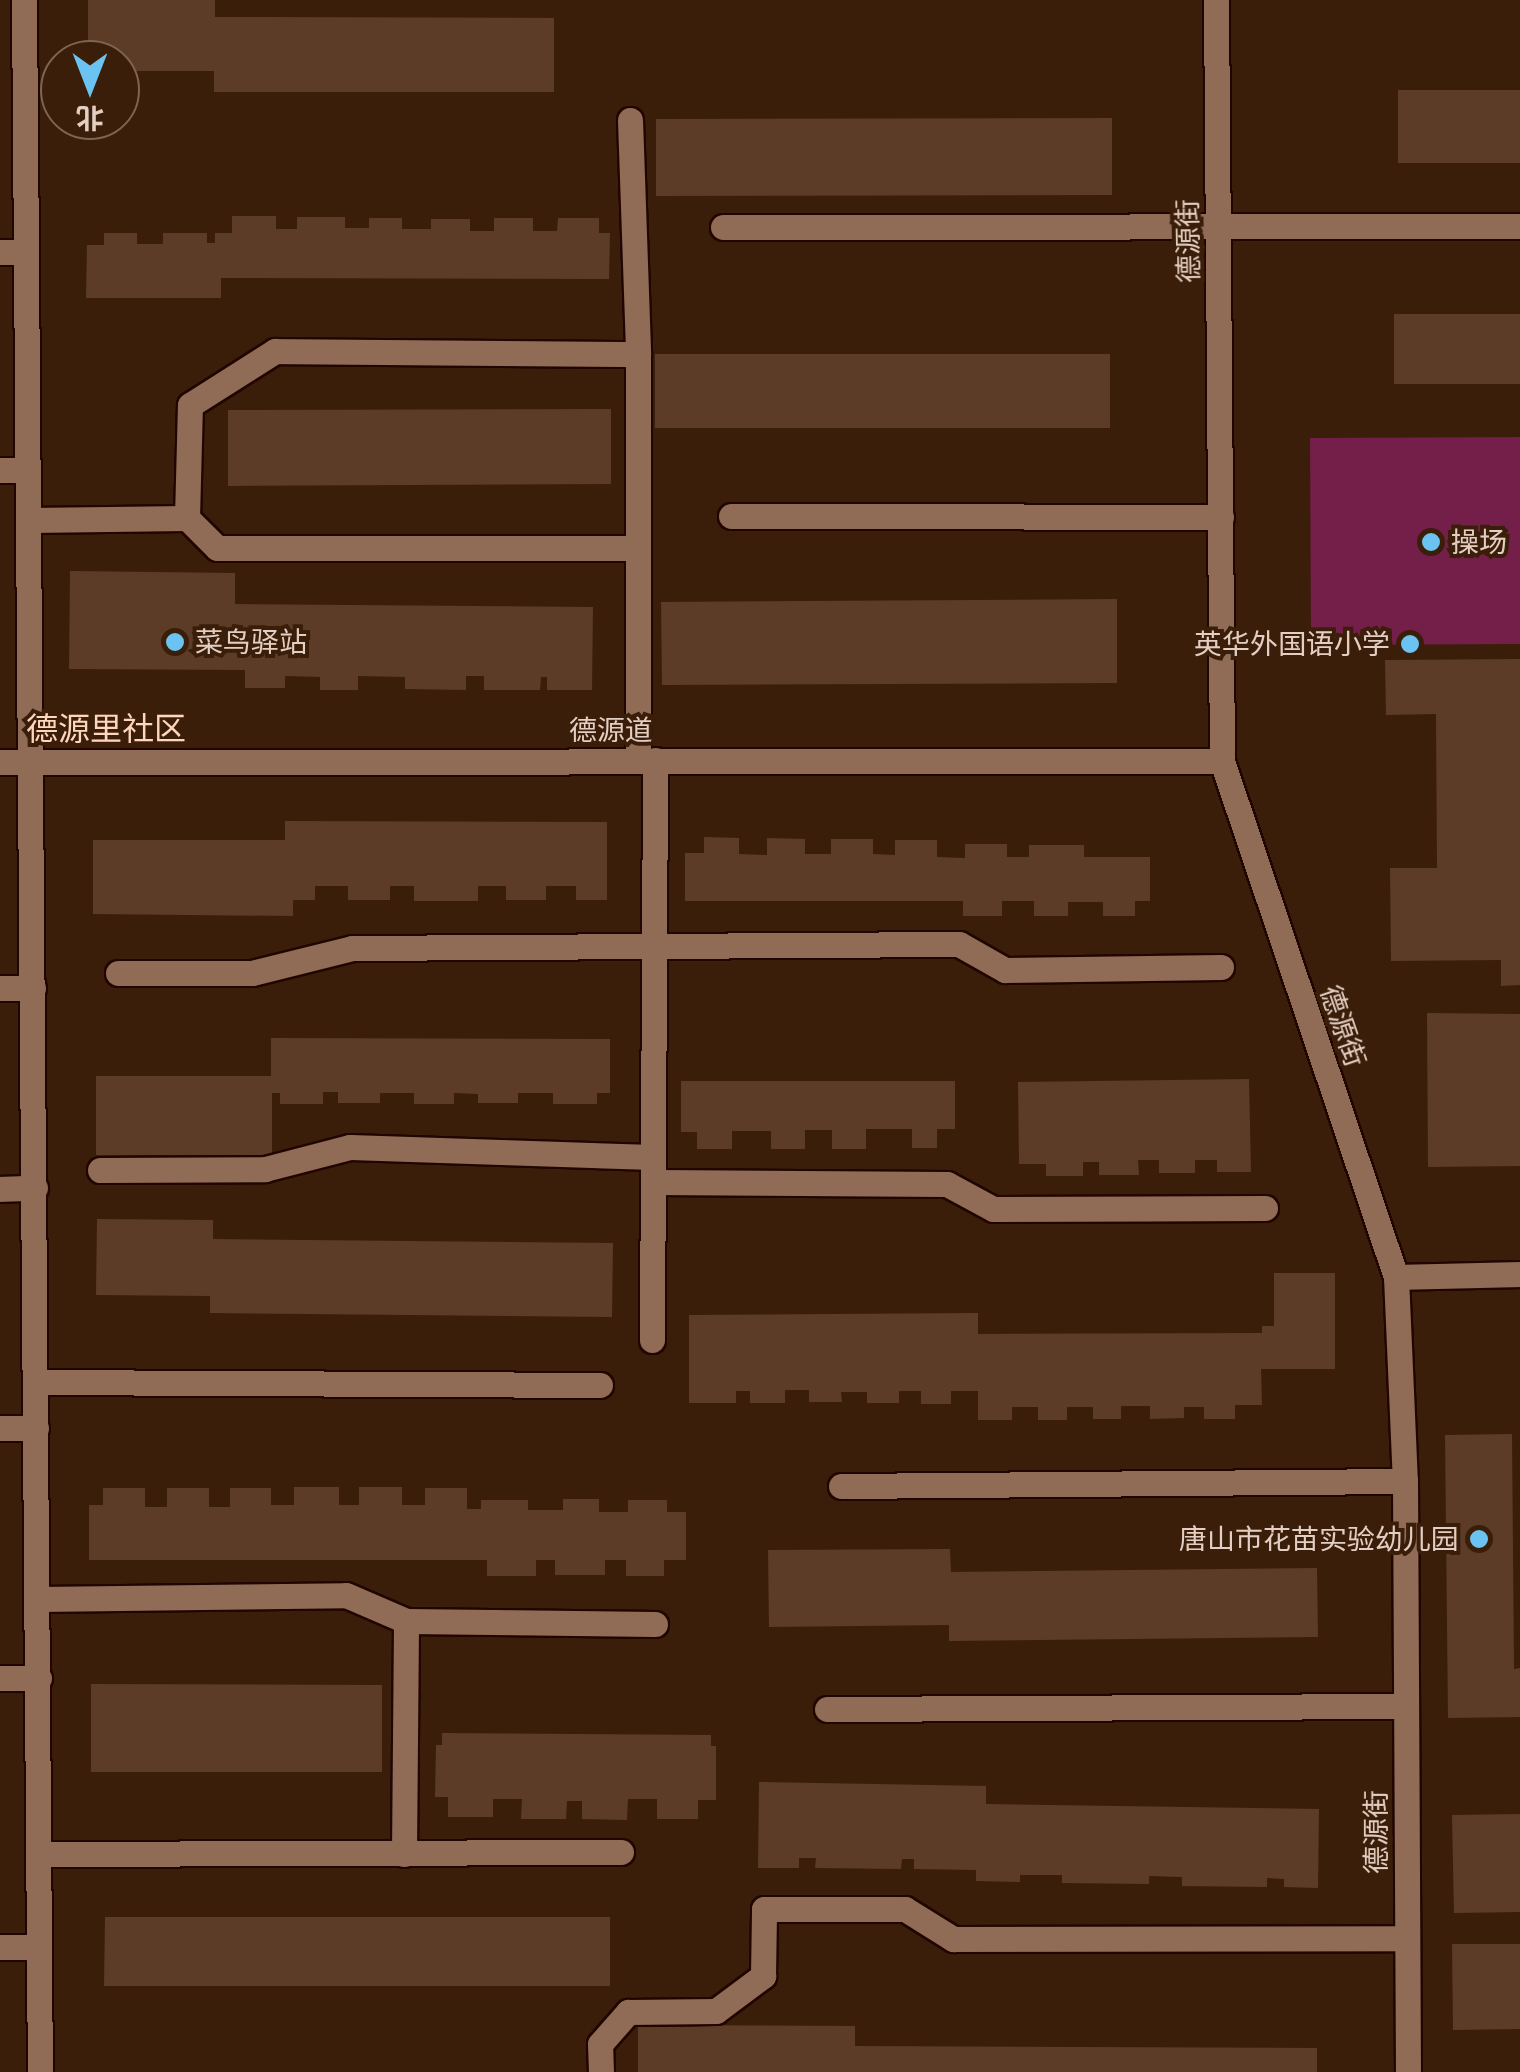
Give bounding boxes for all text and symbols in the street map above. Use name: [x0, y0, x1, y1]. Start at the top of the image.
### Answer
north arrow: [40, 40, 140, 140]
text: 北: [76, 101, 104, 135]
street label: 德源街: [1170, 199, 1206, 283]
place label: 操场: [1451, 525, 1507, 559]
marker: 操场: [1420, 531, 1442, 553]
place label: 菜鸟驿站: [195, 625, 307, 659]
place label: 英华外国语小学: [1194, 627, 1390, 661]
marker: 菜鸟驿站: [164, 631, 186, 653]
marker: 英华外国语小学: [1399, 633, 1421, 655]
district label: 德源里社区: [26, 710, 186, 748]
street label: 德源道: [569, 713, 653, 747]
street label: 德源街: [1313, 981, 1373, 1071]
place label: 唐山市花苗实验幼儿园: [1179, 1522, 1459, 1556]
marker: 唐山市花苗实验幼儿园: [1468, 1528, 1490, 1550]
street label: 德源街: [1359, 1790, 1393, 1874]

